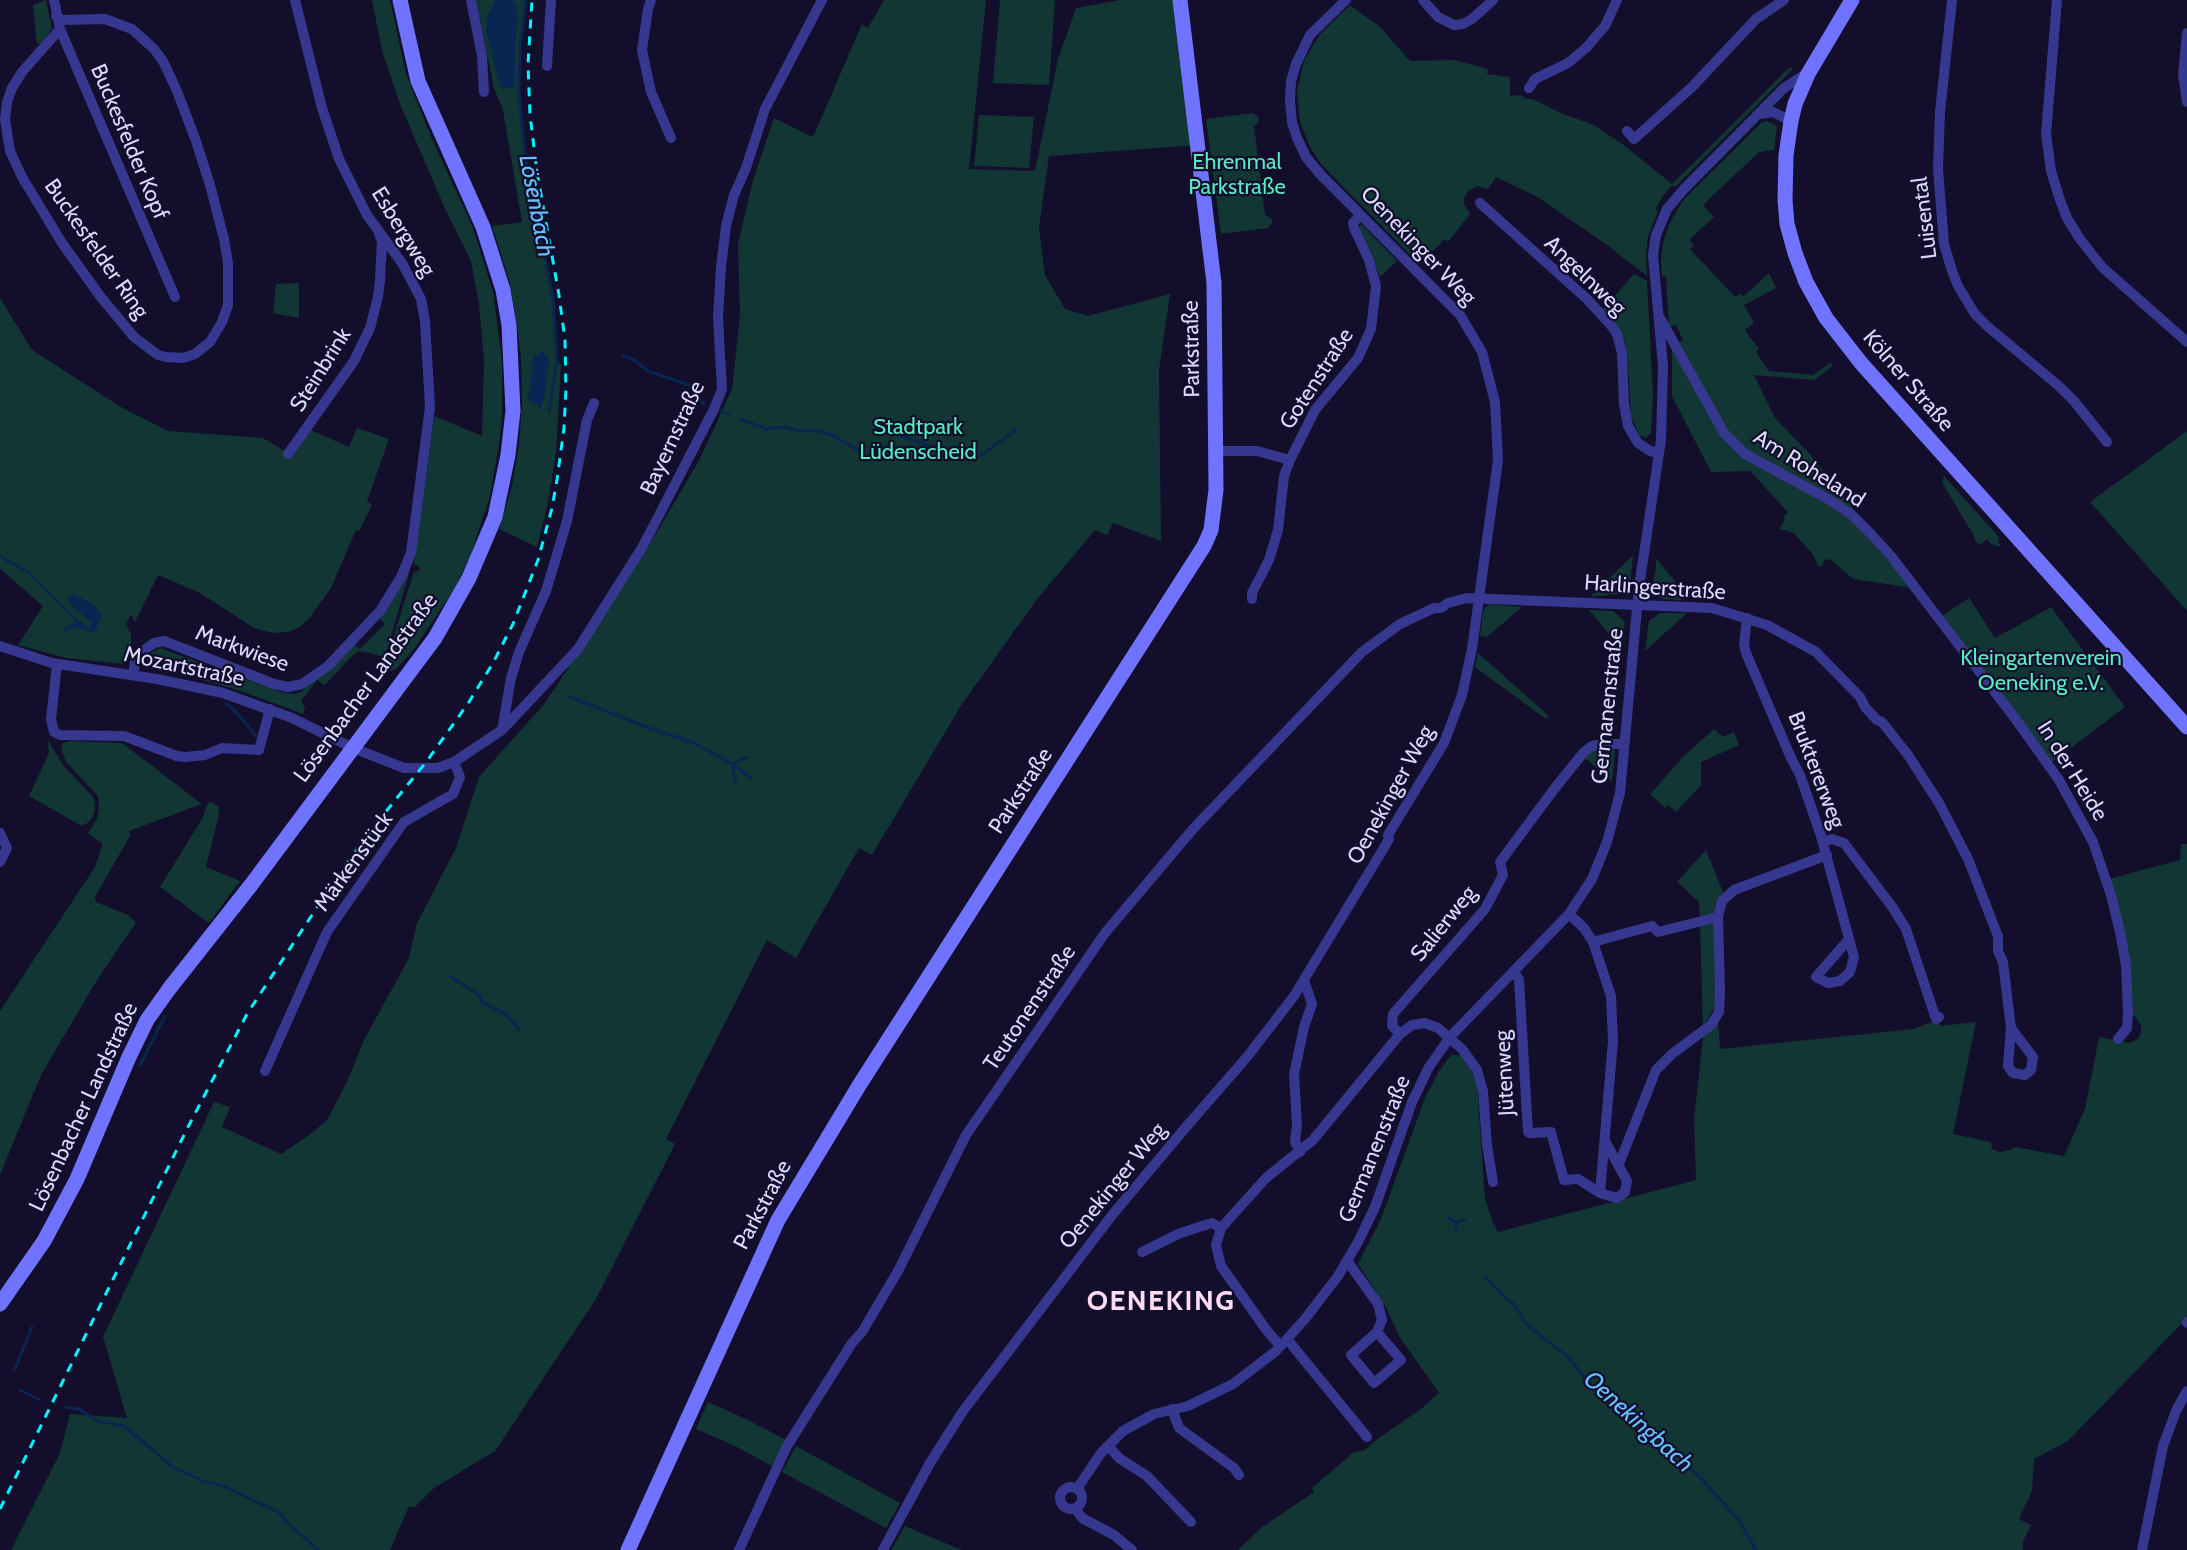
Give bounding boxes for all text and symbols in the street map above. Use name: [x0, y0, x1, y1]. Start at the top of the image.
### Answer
street label: Buckesfelder Kopf: [84, 60, 174, 224]
park label: Ehrenmal Parkstraße: [1188, 150, 1286, 202]
water label: Lösenbach: [512, 153, 560, 259]
street label: Buckesfelder Ring: [38, 174, 154, 324]
street label: Luisental: [1907, 175, 1943, 261]
street label: Oenekinger Weg: [1355, 181, 1481, 311]
street label: Esbergweg: [365, 182, 441, 282]
street label: Angelnweg: [1539, 231, 1631, 321]
street label: Parkstraße: [1178, 300, 1206, 398]
street label: Steinbrink: [285, 323, 357, 417]
street label: Gotenstraße: [1275, 323, 1359, 435]
street label: Kölner Straße: [1857, 325, 1959, 437]
street label: Bayernstraße: [635, 377, 711, 499]
park label: Stadtpark Lüdenscheid: [859, 415, 977, 466]
street label: Am Roheland: [1748, 424, 1870, 514]
street label: Harlingerstraße: [1583, 570, 1727, 606]
street label: Lösenbacher Landstraße: [289, 588, 443, 788]
street label: Markwiese: [192, 620, 292, 678]
street label: Germanenstraße: [1587, 627, 1629, 785]
street label: Mozartstraße: [121, 641, 247, 693]
park label: Kleingartenverein Oeneking e.V.: [1960, 646, 2122, 698]
street label: Bruktererweg: [1782, 708, 1850, 832]
street label: In der Heide: [2031, 716, 2113, 826]
street label: Oenekinger Weg: [1342, 721, 1440, 869]
street label: Parkstraße: [983, 743, 1059, 839]
street label: Märkenstück: [309, 807, 399, 917]
street label: Salierweg: [1406, 881, 1482, 967]
street label: Teutonenstraße: [978, 940, 1082, 1076]
street label: Lösenbacher Landstraße: [24, 998, 144, 1216]
street label: Jütenweg: [1490, 1030, 1520, 1116]
street label: Germanenstraße: [1333, 1072, 1417, 1226]
street label: Oenekinger Weg: [1054, 1118, 1172, 1254]
street label: Parkstraße: [728, 1156, 798, 1254]
district label: OENEKING: [1087, 1285, 1235, 1319]
water label: Oenekingbach: [1577, 1365, 1699, 1479]

